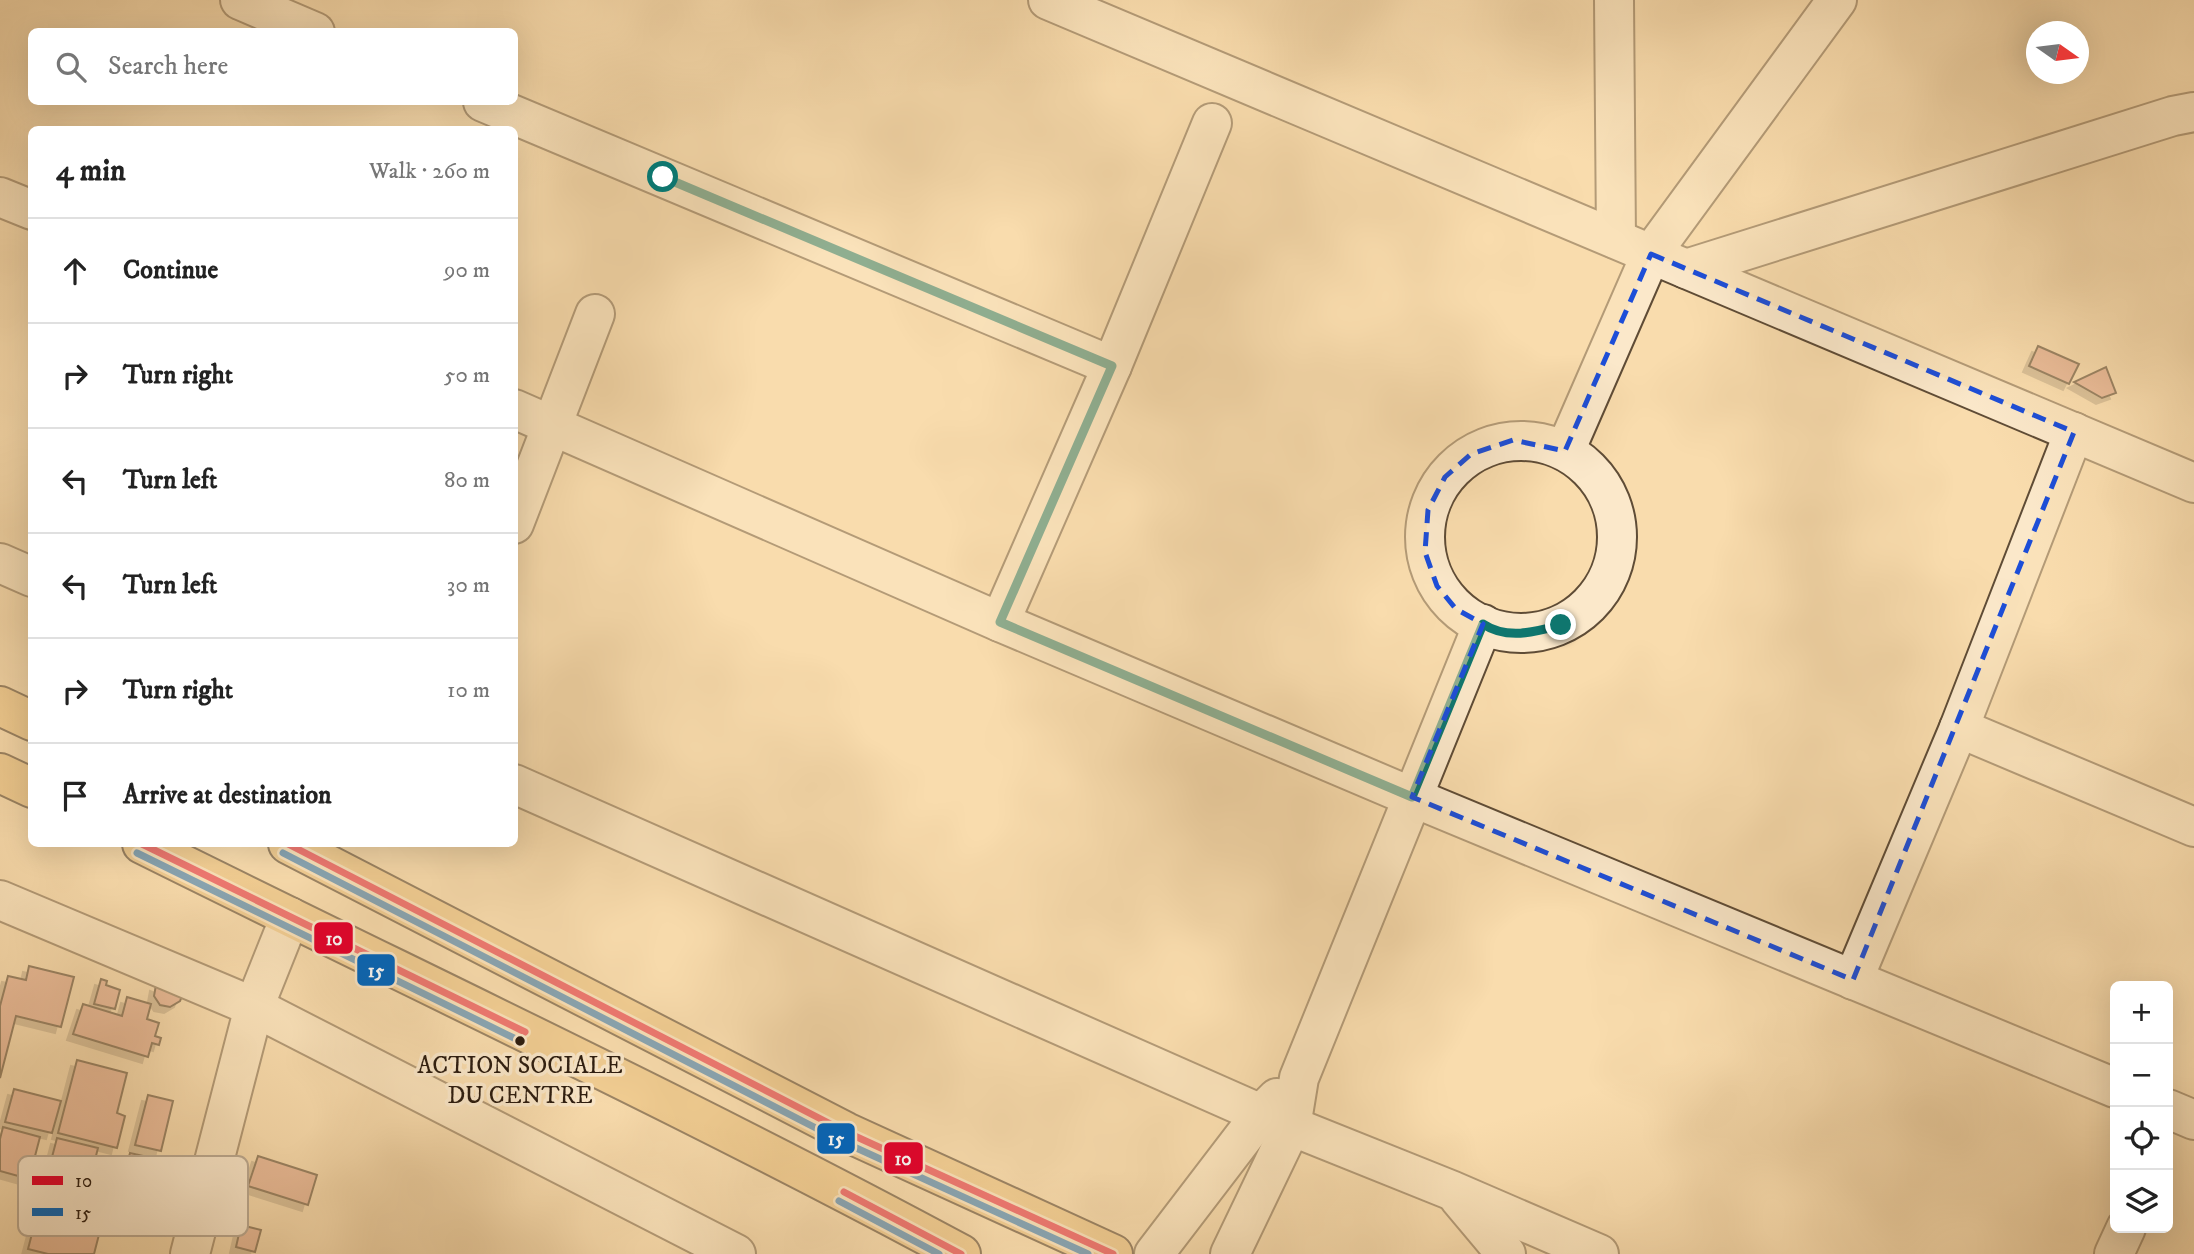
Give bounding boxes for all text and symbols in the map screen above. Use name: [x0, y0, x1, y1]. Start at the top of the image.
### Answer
north arrow: [2026, 21, 2089, 84]
search box: [28, 28, 518, 105]
icon: search: [52, 48, 90, 86]
text: Search here: [108, 50, 228, 83]
text: 4 min: [56, 153, 126, 190]
text: Walk · 260 m: [369, 157, 490, 186]
route start: [647, 161, 678, 192]
icon: ahead: [56, 252, 94, 290]
text: Continue: [123, 254, 218, 287]
text: 90 m: [444, 256, 490, 285]
icon: right: [56, 357, 94, 395]
text: Turn right: [123, 359, 233, 392]
text: 50 m: [444, 361, 490, 390]
icon: left: [56, 462, 94, 500]
text: Turn left: [123, 464, 217, 497]
text: 80 m: [444, 466, 490, 495]
icon: left: [56, 567, 94, 605]
text: Turn left: [123, 569, 217, 602]
text: 30 m: [447, 571, 490, 600]
route end: [1545, 609, 1576, 640]
icon: right: [56, 672, 94, 710]
text: Turn right: [123, 674, 233, 707]
text: 10 m: [447, 676, 490, 705]
icon: arrive: [56, 777, 94, 815]
text: Arrive at destination: [123, 779, 332, 812]
line badge: 10: [313, 921, 354, 955]
text: 10: [325, 928, 343, 951]
line badge: 15: [356, 953, 396, 987]
text: 15: [368, 960, 385, 983]
map controls: [2110, 981, 2173, 1233]
button: +: [2110, 981, 2173, 1044]
marker: ACTION SOCIALE DU CENTRE: [513, 1034, 527, 1048]
button: −: [2110, 1044, 2173, 1107]
place label: ACTION SOCIALE DU CENTRE: [417, 1051, 623, 1111]
button: locate: [2110, 1107, 2173, 1170]
line badge: 15: [816, 1122, 856, 1155]
text: 15: [828, 1128, 845, 1151]
line badge: 10: [883, 1141, 924, 1175]
text: 10: [894, 1148, 912, 1171]
legend: [18, 1156, 248, 1236]
text: 10: [75, 1170, 92, 1193]
button: layers: [2110, 1170, 2173, 1233]
text: 15: [75, 1202, 92, 1225]

